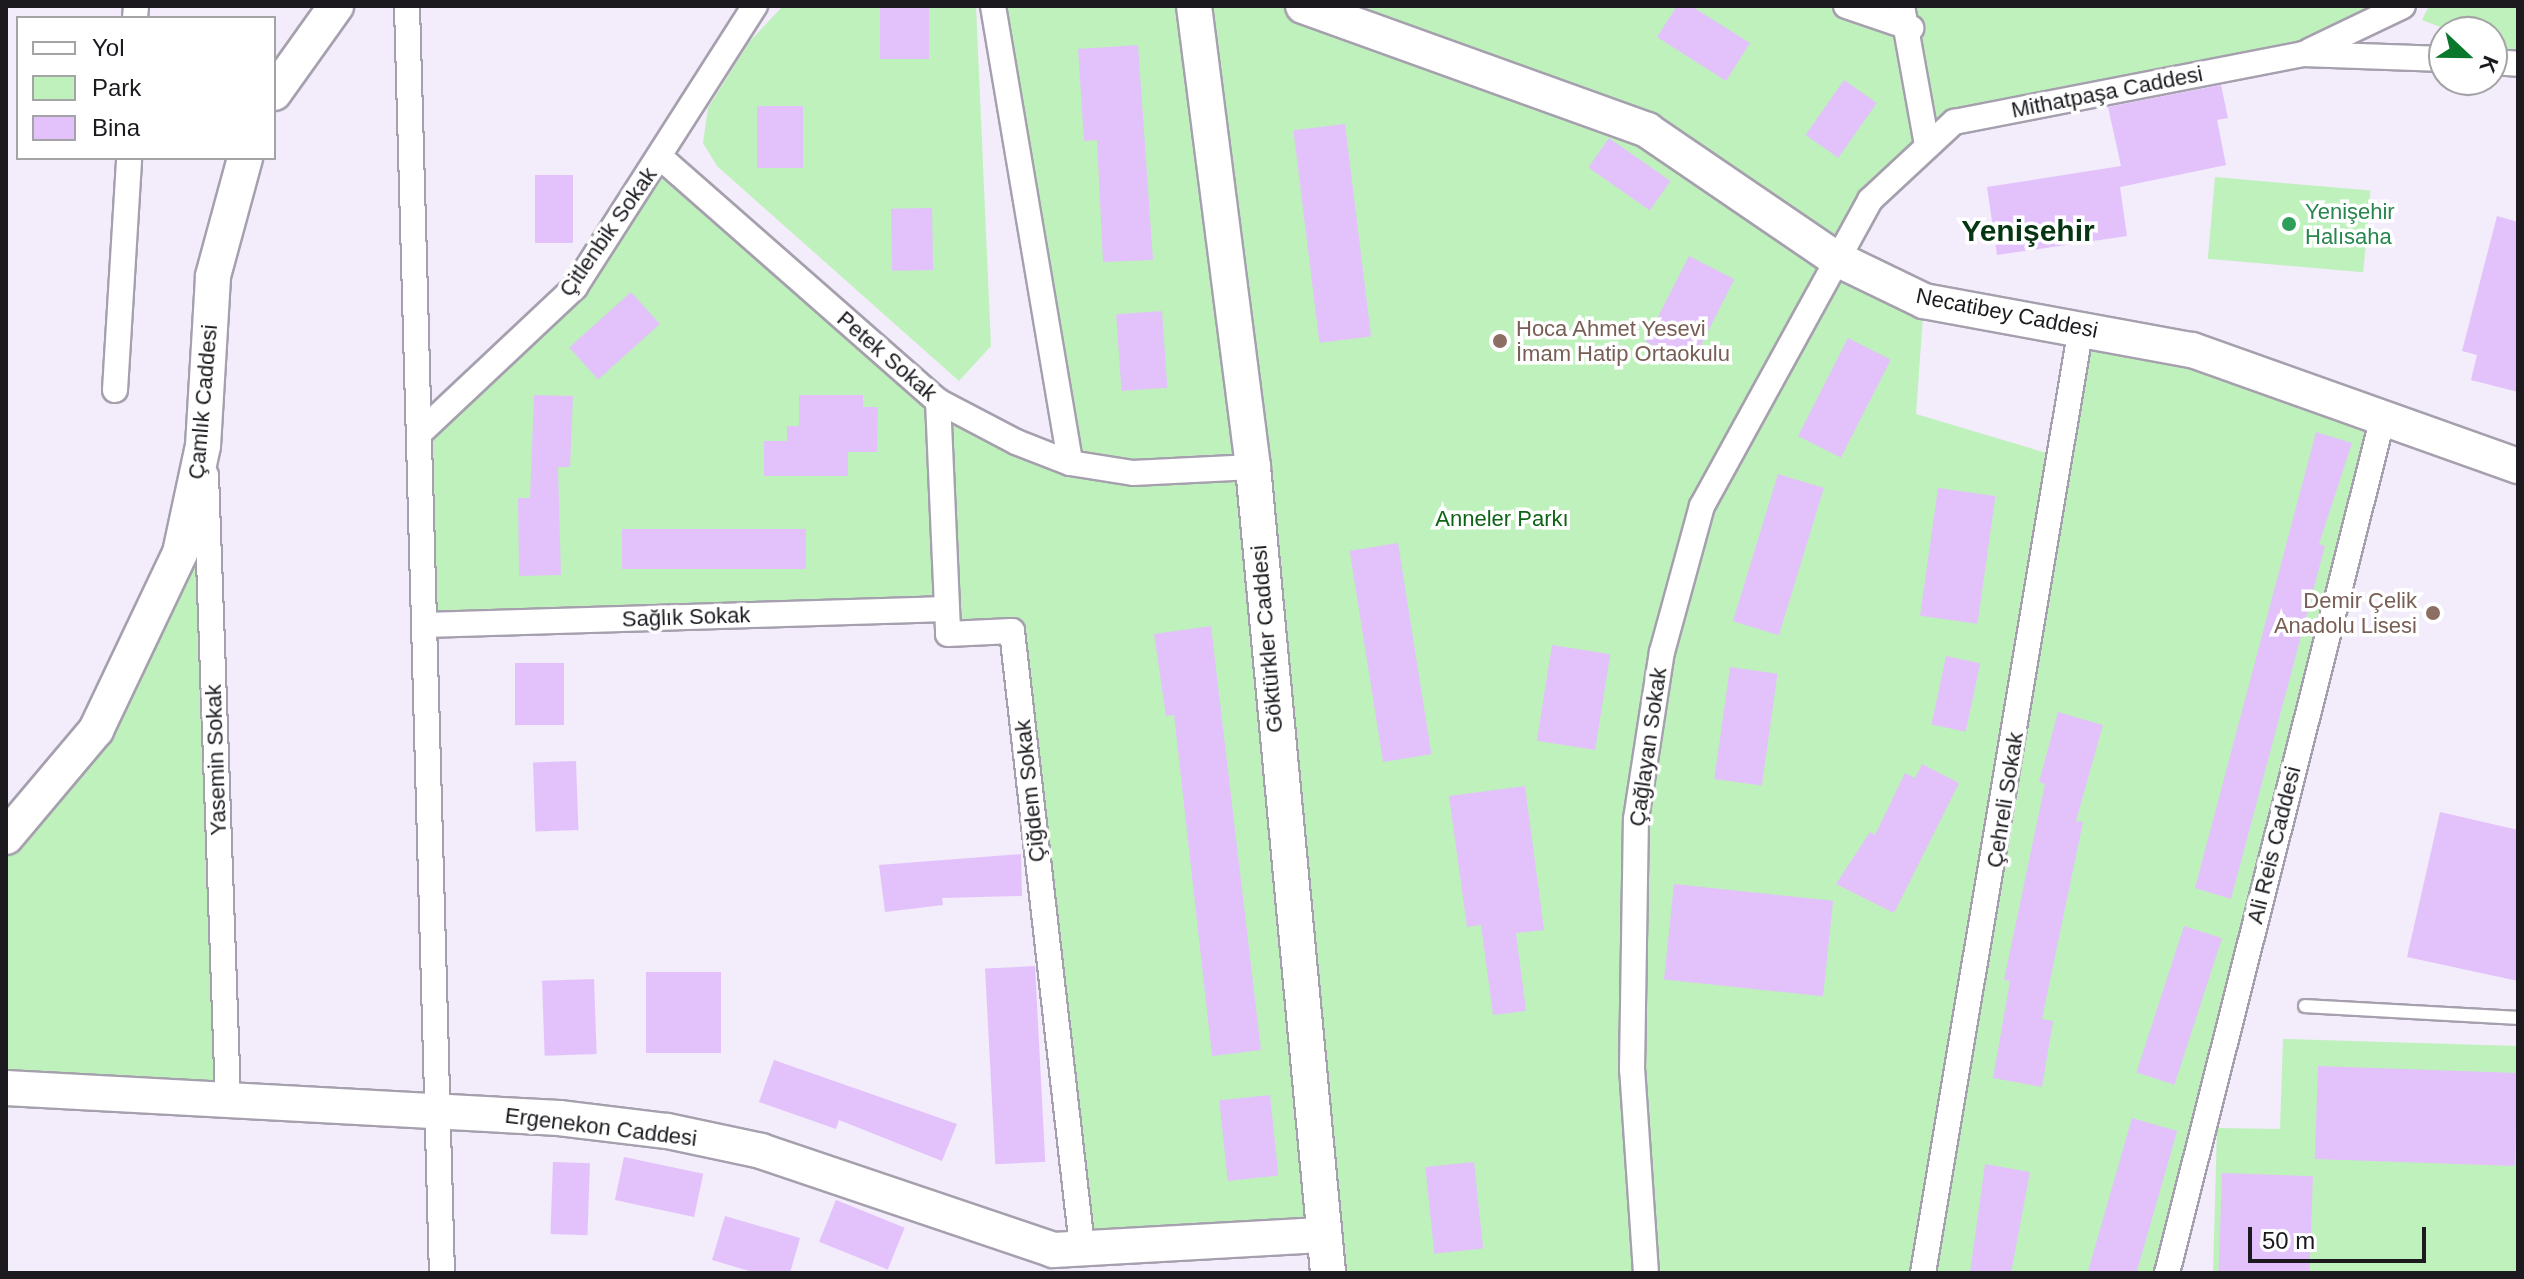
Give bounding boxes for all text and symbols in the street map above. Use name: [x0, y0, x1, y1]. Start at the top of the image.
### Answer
legend: [16, 16, 276, 160]
north arrow: [2428, 16, 2508, 96]
text: Yol: [92, 34, 124, 61]
text: K: [2474, 52, 2503, 76]
street label: Mithatpaşa Caddesi: [2009, 60, 2205, 124]
text: Park: [92, 74, 141, 101]
text: Bina: [92, 114, 140, 141]
street label: Çitlenbik Sokak: [554, 162, 662, 302]
place label: Yenişehir Halısaha: [2305, 198, 2395, 250]
district label: Yenişehir: [1961, 213, 2095, 249]
marker: Yenişehir Halısaha: [2280, 215, 2298, 233]
street label: Necatibey Caddesi: [1914, 282, 2100, 344]
street label: Petek Sokak: [832, 306, 942, 406]
place label: Hoca Ahmet Yesevi İmam Hatip Ortaokulu: [1516, 315, 1730, 366]
street label: Çamlık Caddesi: [183, 324, 223, 480]
marker: Hoca Ahmet Yesevi İmam Hatip Ortaokulu: [1491, 332, 1509, 350]
park label: Anneler Parkı: [1435, 506, 1569, 532]
street label: Göktürkler Caddesi: [1246, 544, 1288, 734]
place label: Demir Çelik Anadolu Lisesi: [2274, 587, 2417, 638]
street label: Sağlık Sokak: [621, 602, 751, 632]
marker: Demir Çelik Anadolu Lisesi: [2424, 604, 2442, 622]
street label: Çağlayan Sokak: [1624, 666, 1672, 828]
street label: Yasemin Sokak: [200, 684, 232, 836]
street label: Çiğdem Sokak: [1009, 718, 1051, 864]
street label: Çehreli Sokak: [1981, 730, 2029, 870]
street label: Ali Reis Caddesi: [2242, 764, 2306, 926]
street label: Ergenekon Caddesi: [503, 1102, 699, 1152]
scale bar: [2252, 1211, 2430, 1261]
text: 50 m: [2262, 1227, 2315, 1254]

